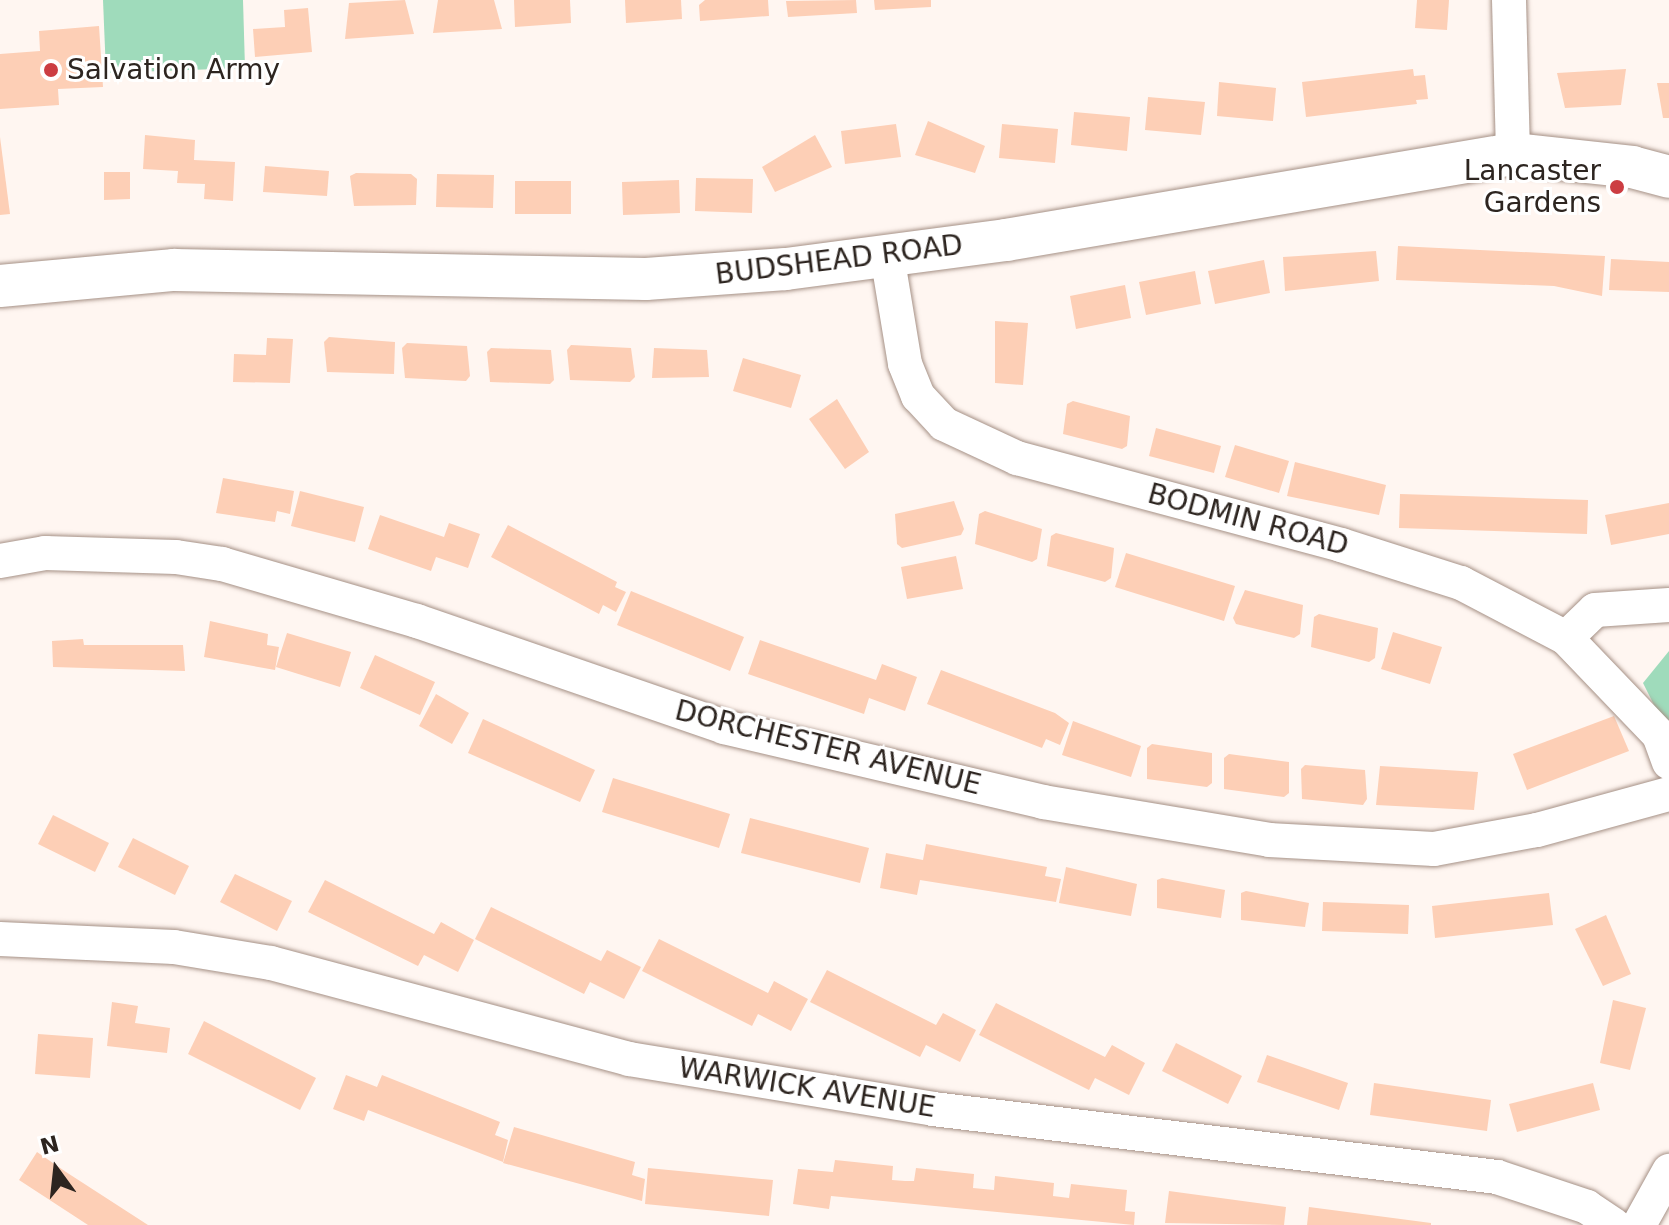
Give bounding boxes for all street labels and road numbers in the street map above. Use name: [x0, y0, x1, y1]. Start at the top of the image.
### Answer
street label: BUDSHEAD ROAD: [713, 228, 965, 292]
street label: BODMIN ROAD: [1144, 477, 1352, 563]
street label: DORCHESTER AVENUE: [671, 694, 985, 802]
street label: WARWICK AVENUE: [676, 1051, 938, 1125]

